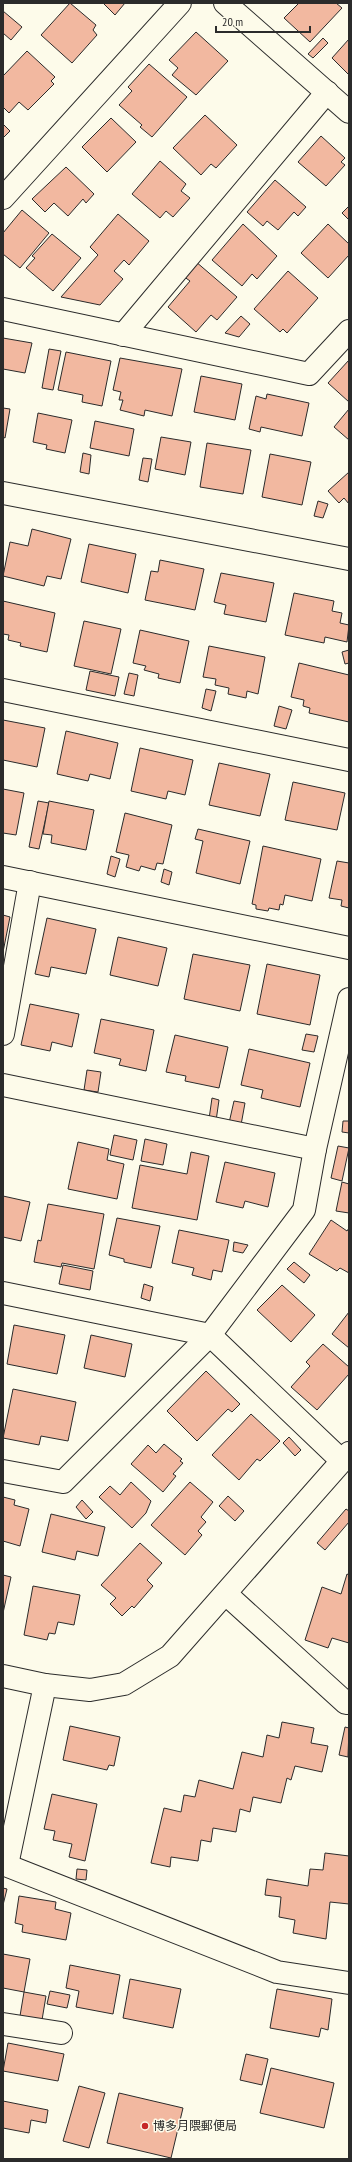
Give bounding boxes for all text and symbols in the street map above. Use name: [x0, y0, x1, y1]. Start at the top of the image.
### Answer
scale bar: [216, 8, 310, 34]
text: 20 m: [222, 14, 243, 29]
place label: 博多月隈郵便局: [153, 2118, 237, 2133]
marker: 博多月隈郵便局: [140, 2121, 150, 2131]

